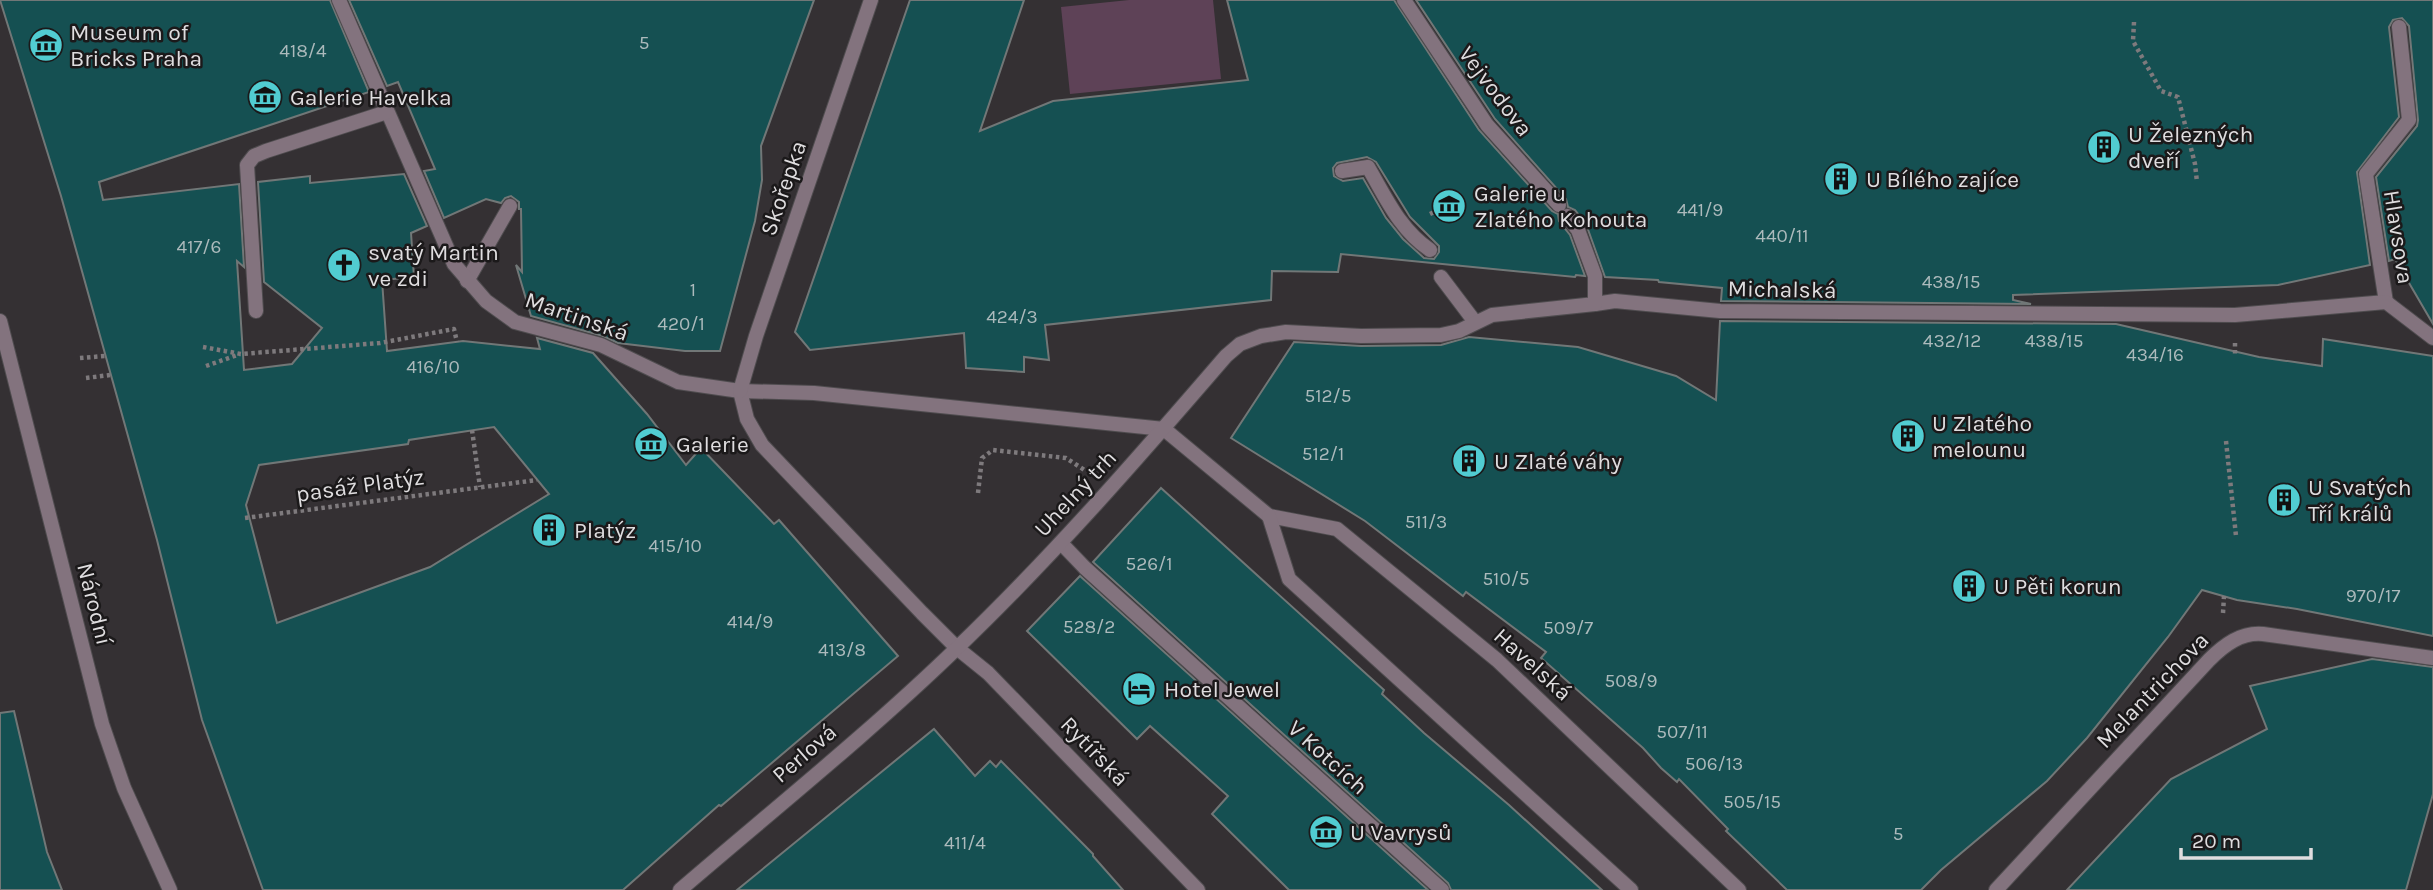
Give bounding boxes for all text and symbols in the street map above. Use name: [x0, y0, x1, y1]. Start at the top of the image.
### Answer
place label: Museum of Bricks Praha: [70, 19, 202, 72]
museum icon: Museum of Bricks Praha: [27, 26, 65, 64]
house number: 5: [639, 32, 649, 54]
house number: 418/4: [279, 40, 327, 62]
street label: Vejvodova: [1453, 41, 1538, 142]
museum icon: Galerie Havelka: [246, 78, 284, 116]
place label: Galerie Havelka: [290, 84, 452, 111]
place label: U Železných dveří: [2128, 121, 2253, 174]
building icon: U Železných dveří: [2085, 128, 2123, 166]
street label: Skořepka: [755, 137, 812, 239]
building icon: U Bílého zajíce: [1822, 160, 1860, 198]
place label: U Bílého zajíce: [1866, 166, 2019, 193]
place label: Galerie u Zlatého Kohouta: [1474, 180, 1647, 233]
museum icon: Galerie u Zlatého Kohouta: [1430, 187, 1468, 225]
street label: Hlavsova: [2378, 188, 2419, 286]
house number: 441/9: [1677, 199, 1723, 221]
house number: 440/11: [1755, 225, 1809, 247]
house number: 417/6: [177, 236, 221, 258]
place label: svatý Martin ve zdi: [368, 239, 499, 292]
church icon: svatý Martin ve zdi: [325, 246, 363, 284]
house number: 438/15: [1922, 271, 1980, 293]
street label: Michalská: [1727, 275, 1837, 304]
house number: 1: [690, 279, 696, 301]
street label: Martinská: [522, 286, 632, 347]
house number: 424/3: [986, 306, 1038, 328]
house number: 420/1: [657, 313, 705, 335]
house number: 432/12: [1923, 330, 1981, 352]
house number: 438/15: [2025, 330, 2083, 352]
house number: 434/16: [2126, 344, 2184, 366]
house number: 416/10: [406, 356, 460, 378]
house number: 512/5: [1305, 385, 1351, 407]
place label: U Zlatého melounu: [1932, 410, 2032, 463]
building icon: U Zlatého melounu: [1889, 417, 1927, 455]
museum icon: Galerie: [632, 425, 670, 463]
place label: Galerie: [676, 431, 749, 458]
building icon: U Zlaté váhy: [1450, 442, 1488, 480]
house number: 512/1: [1302, 443, 1344, 465]
street label: Uhelný trh: [1029, 445, 1122, 542]
place label: U Zlaté váhy: [1494, 448, 1622, 475]
street label: pasáž Platýz: [294, 463, 426, 508]
place label: U Svatých Tří králů: [2308, 474, 2412, 527]
building icon: U Svatých Tří králů: [2265, 481, 2303, 519]
building icon: Platýz: [530, 511, 568, 549]
house number: 511/3: [1405, 511, 1447, 533]
place label: Platýz: [574, 517, 636, 544]
house number: 415/10: [648, 535, 702, 557]
house number: 526/1: [1125, 553, 1173, 575]
street label: Národní: [71, 560, 118, 648]
building icon: U Pěti korun: [1950, 567, 1988, 605]
house number: 510/5: [1482, 568, 1530, 590]
place label: U Pěti korun: [1994, 573, 2122, 600]
house number: 970/17: [2346, 585, 2400, 607]
house number: 414/9: [727, 611, 773, 633]
house number: 528/2: [1063, 616, 1115, 638]
house number: 509/7: [1543, 617, 1593, 639]
street label: Havelská: [1488, 622, 1577, 706]
street label: Melantrichova: [2090, 627, 2214, 754]
house number: 413/8: [818, 639, 866, 661]
hotel icon: Hotel Jewel: [1120, 670, 1158, 708]
house number: 508/9: [1605, 670, 1657, 692]
place label: Hotel Jewel: [1164, 676, 1280, 703]
street label: Rytířská: [1055, 711, 1134, 792]
street label: V Kotcích: [1282, 715, 1373, 800]
street label: Perlová: [767, 718, 842, 789]
house number: 507/11: [1656, 721, 1708, 743]
house number: 506/13: [1685, 753, 1743, 775]
house number: 505/15: [1723, 791, 1781, 813]
museum icon: U Vavrysů: [1307, 813, 1345, 851]
scale bar: [2181, 816, 2310, 860]
place label: U Vavrysů: [1350, 819, 1452, 846]
house number: 5: [1893, 823, 1903, 845]
text: 20 m: [2192, 829, 2241, 853]
house number: 411/4: [944, 832, 986, 854]

